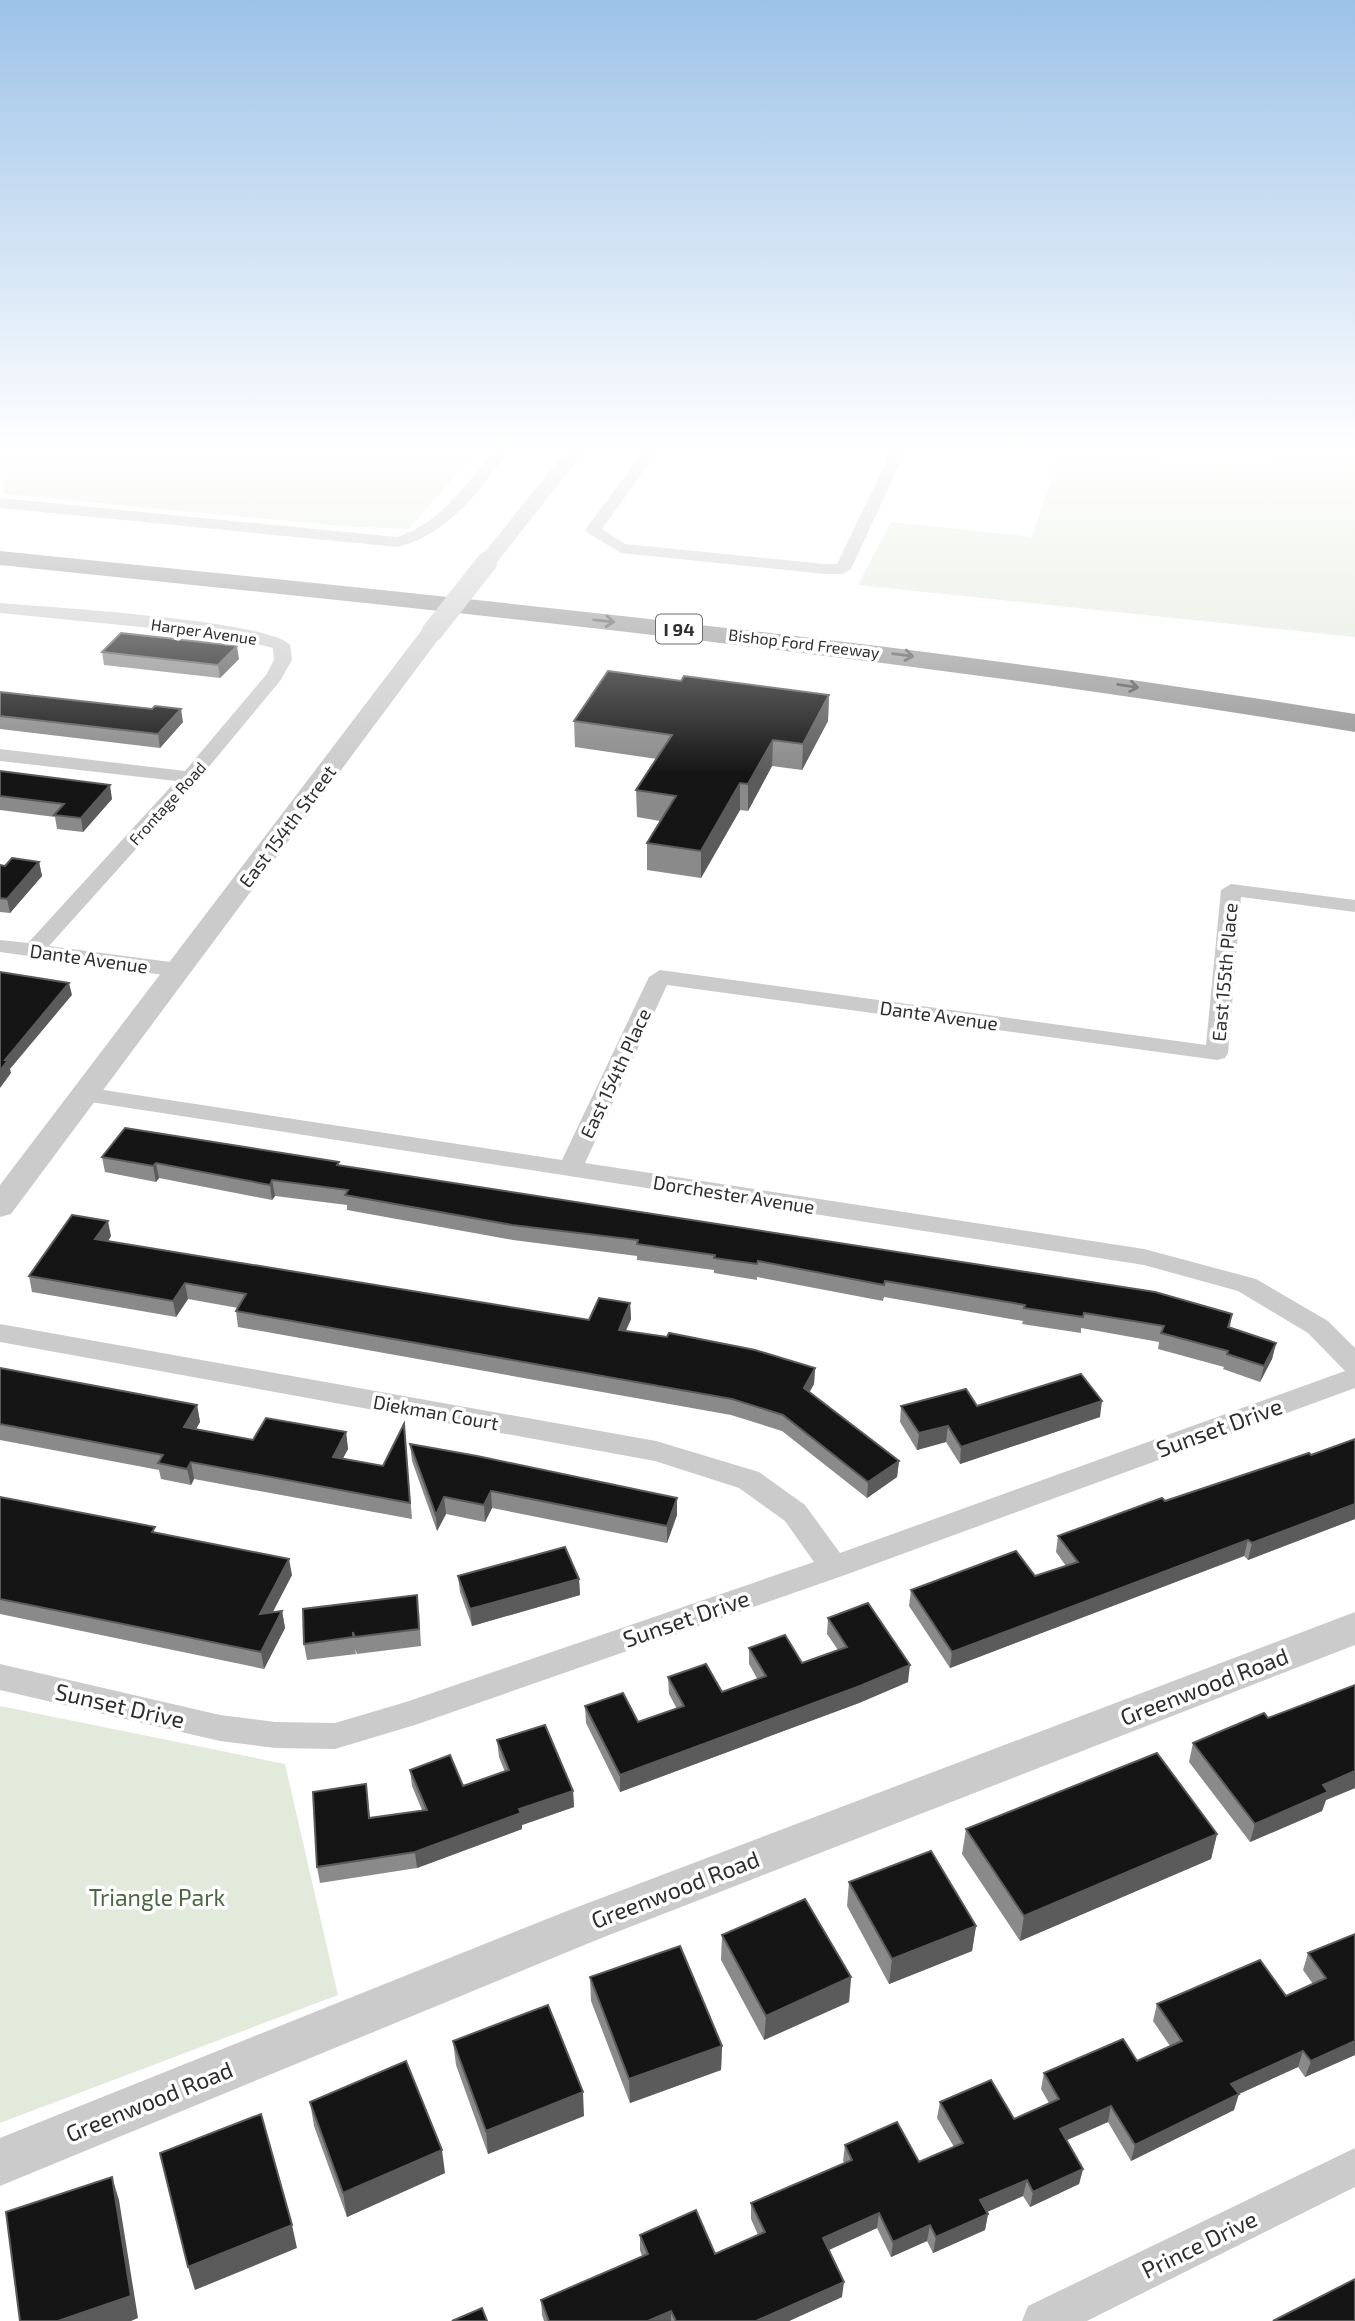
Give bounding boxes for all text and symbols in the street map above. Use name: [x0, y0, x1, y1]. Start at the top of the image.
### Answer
street label: Harper Avenue: [150, 614, 258, 648]
road number: I 94: [656, 614, 702, 644]
one-way arrow: [592, 615, 615, 628]
street label: Bishop Ford Freeway: [727, 624, 881, 662]
one-way arrow: [891, 648, 914, 661]
one-way arrow: [1117, 680, 1139, 693]
street label: Frontage Road: [125, 757, 209, 849]
street label: East 154th Street: [234, 760, 340, 892]
street label: East 155th Place: [1206, 902, 1242, 1042]
street label: Dante Avenue: [28, 938, 150, 978]
street label: Dante Avenue: [878, 995, 1000, 1035]
street label: East 154th Place: [575, 1004, 655, 1142]
street label: Dorchester Avenue: [652, 1170, 816, 1218]
street label: Diekman Court: [372, 1390, 500, 1434]
street label: Sunset Drive: [1152, 1391, 1286, 1463]
street label: Sunset Drive: [619, 1583, 753, 1653]
street label: Greenwood Road: [1116, 1641, 1292, 1731]
street label: Sunset Drive: [53, 1677, 187, 1733]
street label: Greenwood Road: [587, 1844, 763, 1934]
park label: Triangle Park: [89, 1883, 225, 1911]
street label: Greenwood Road: [61, 2055, 237, 2147]
street label: Prince Drive: [1137, 2204, 1261, 2284]

